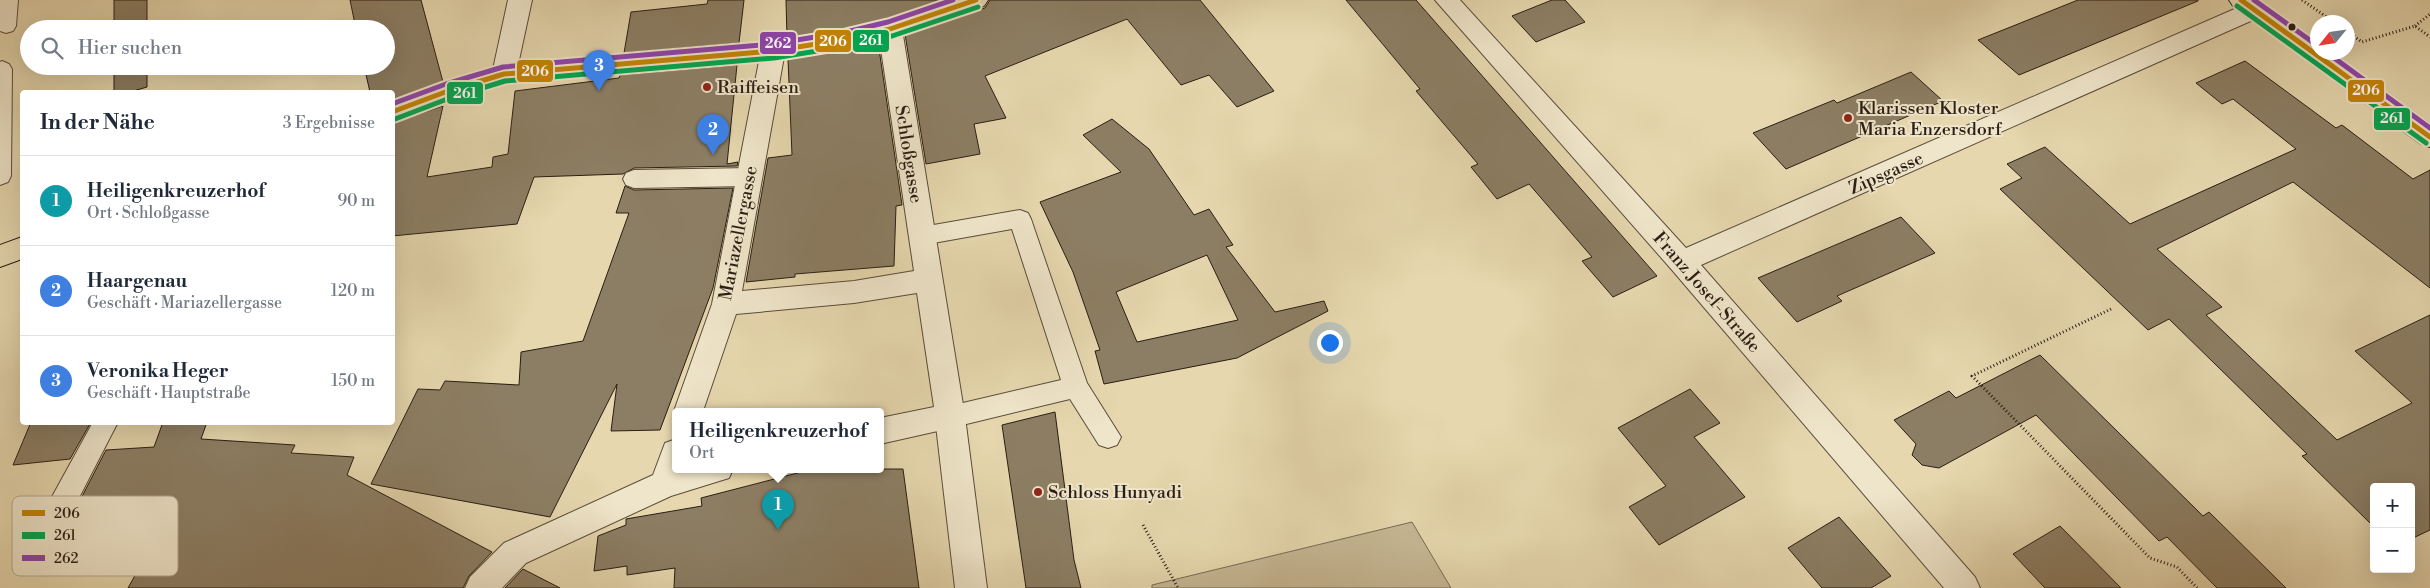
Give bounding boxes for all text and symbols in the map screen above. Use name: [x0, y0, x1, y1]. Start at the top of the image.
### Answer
north arrow: [2310, 15, 2355, 60]
search box: [20, 20, 395, 75]
unlabelled marker: [2287, 22, 2297, 32]
line badge: 206: [814, 29, 852, 53]
line badge: 261: [852, 29, 890, 53]
line badge: 262: [759, 31, 797, 55]
text: 261: [859, 32, 883, 50]
text: 206: [819, 33, 847, 51]
icon: search: [38, 34, 66, 62]
text: 262: [765, 35, 791, 53]
text: Hier suchen: [78, 36, 182, 60]
pin: 3: [583, 50, 615, 91]
line badge: 206: [516, 59, 554, 83]
text: 206: [521, 63, 549, 81]
place label: Raiffeisen: [717, 76, 799, 99]
line badge: 206: [2347, 79, 2385, 103]
line badge: 261: [446, 81, 484, 105]
marker: Raiffeisen: [701, 81, 713, 93]
text: 206: [2352, 82, 2380, 100]
text: 261: [453, 85, 477, 103]
place label: Klarissen Kloster Maria Enzersdorf: [1858, 97, 2003, 141]
street label: Schloßgasse: [889, 103, 928, 205]
line badge: 261: [2373, 107, 2411, 131]
text: In der Nähe: [40, 110, 155, 136]
text: 261: [2380, 110, 2404, 128]
marker: Klarissen Kloster Maria Enzersdorf: [1842, 112, 1854, 124]
text: 3 Ergebnisse: [283, 113, 375, 133]
pin: 2: [697, 114, 729, 155]
street label: Zipsgasse: [1845, 147, 1927, 200]
street label: Mariazellergasse: [714, 164, 763, 302]
text: Heiligenkreuzerhof: [87, 179, 265, 203]
text: 1: [52, 191, 60, 211]
text: 90 m: [337, 191, 375, 211]
text: Ort · Schloßgasse: [87, 203, 210, 223]
street label: Franz Josef-Straße: [1648, 227, 1766, 358]
text: Haargenau: [87, 269, 187, 293]
text: 2: [51, 281, 61, 301]
text: 120 m: [331, 281, 375, 301]
text: Geschäft · Mariazellergasse: [87, 293, 282, 313]
your location: [1317, 330, 1343, 356]
text: Veronika Heger: [87, 359, 229, 383]
text: 3: [51, 371, 61, 391]
text: 150 m: [331, 371, 375, 391]
text: Geschäft · Hauptstraße: [87, 383, 251, 403]
popup: [672, 408, 884, 473]
text: Heiligenkreuzerhof: [689, 419, 867, 443]
text: Ort: [689, 443, 715, 463]
place label: Schloss Hunyadi: [1048, 481, 1182, 504]
map controls: [2370, 483, 2415, 573]
button: +: [2370, 483, 2415, 528]
marker: Schloss Hunyadi: [1032, 486, 1044, 498]
pin: 1: [762, 489, 794, 530]
legend: [12, 496, 178, 576]
text: 206: [54, 505, 80, 523]
text: 261: [54, 527, 76, 545]
button: −: [2370, 528, 2415, 573]
text: 262: [54, 550, 78, 568]

